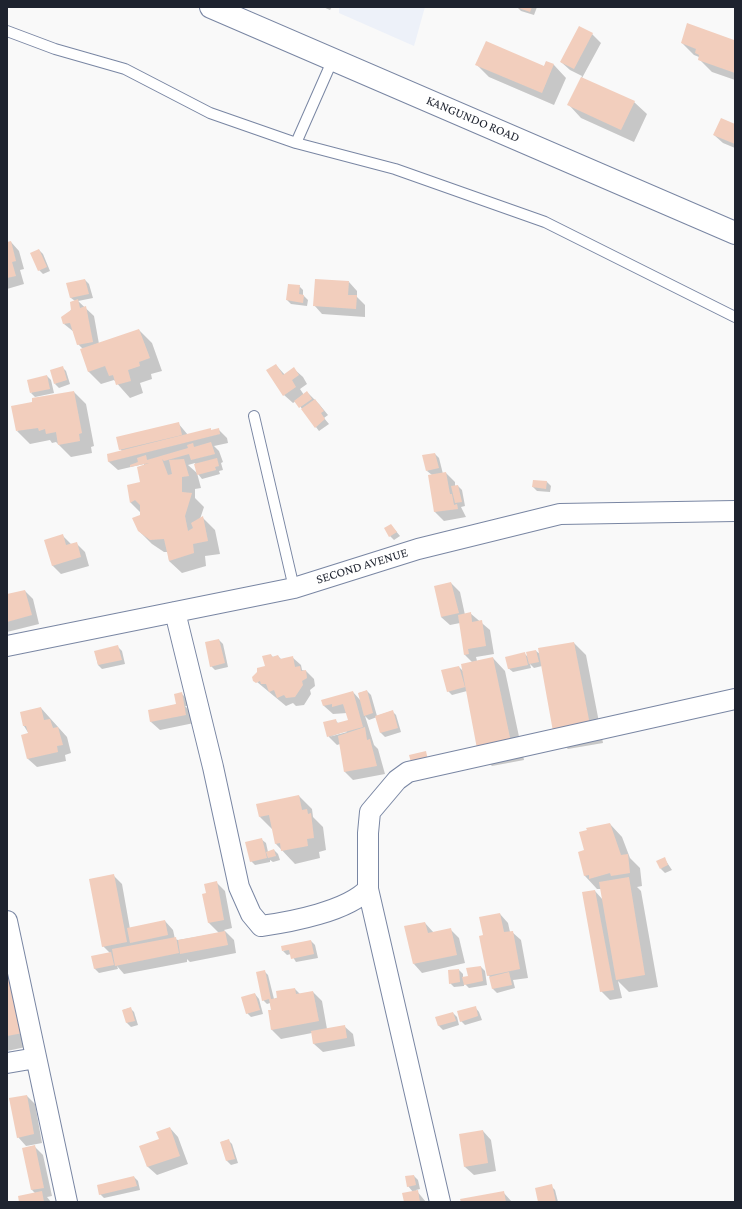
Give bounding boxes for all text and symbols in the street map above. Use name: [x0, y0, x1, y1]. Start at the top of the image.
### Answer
street label: KANGUNDO ROAD: [424, 92, 522, 146]
street label: SECOND AVENUE: [314, 545, 410, 587]

